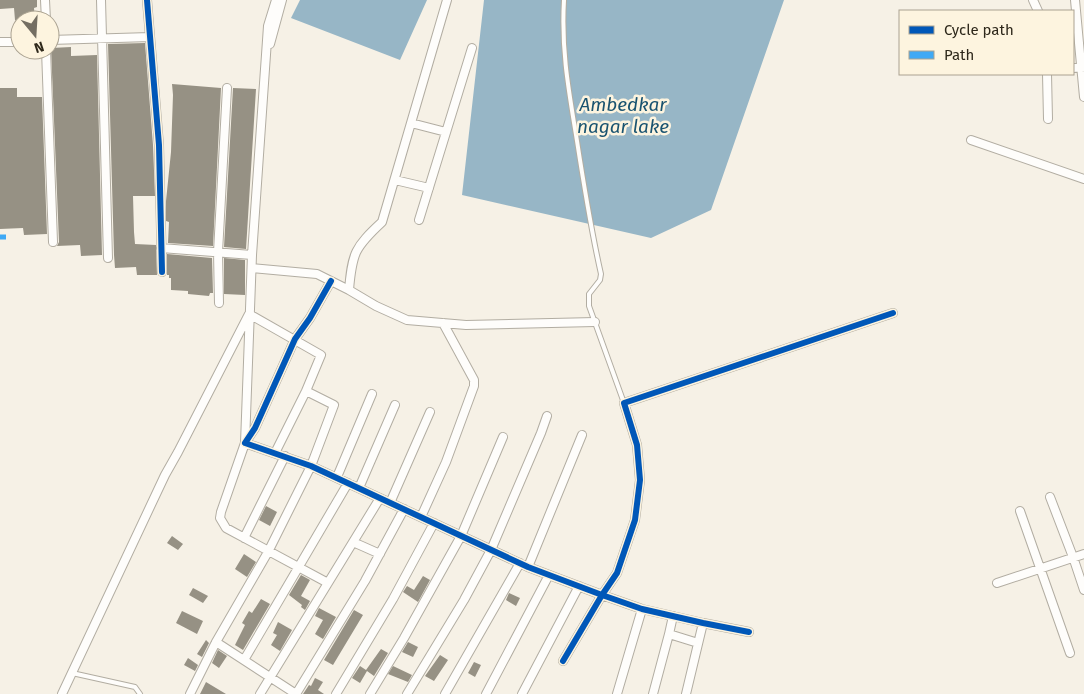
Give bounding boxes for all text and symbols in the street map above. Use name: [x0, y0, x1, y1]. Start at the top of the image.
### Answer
north arrow: [10, 10, 60, 60]
legend: [899, 10, 1074, 75]
text: Cycle path: [944, 21, 1014, 39]
text: N: [32, 37, 46, 56]
text: Path: [944, 46, 974, 64]
water label: Ambedkar nagar lake: [577, 93, 669, 138]

